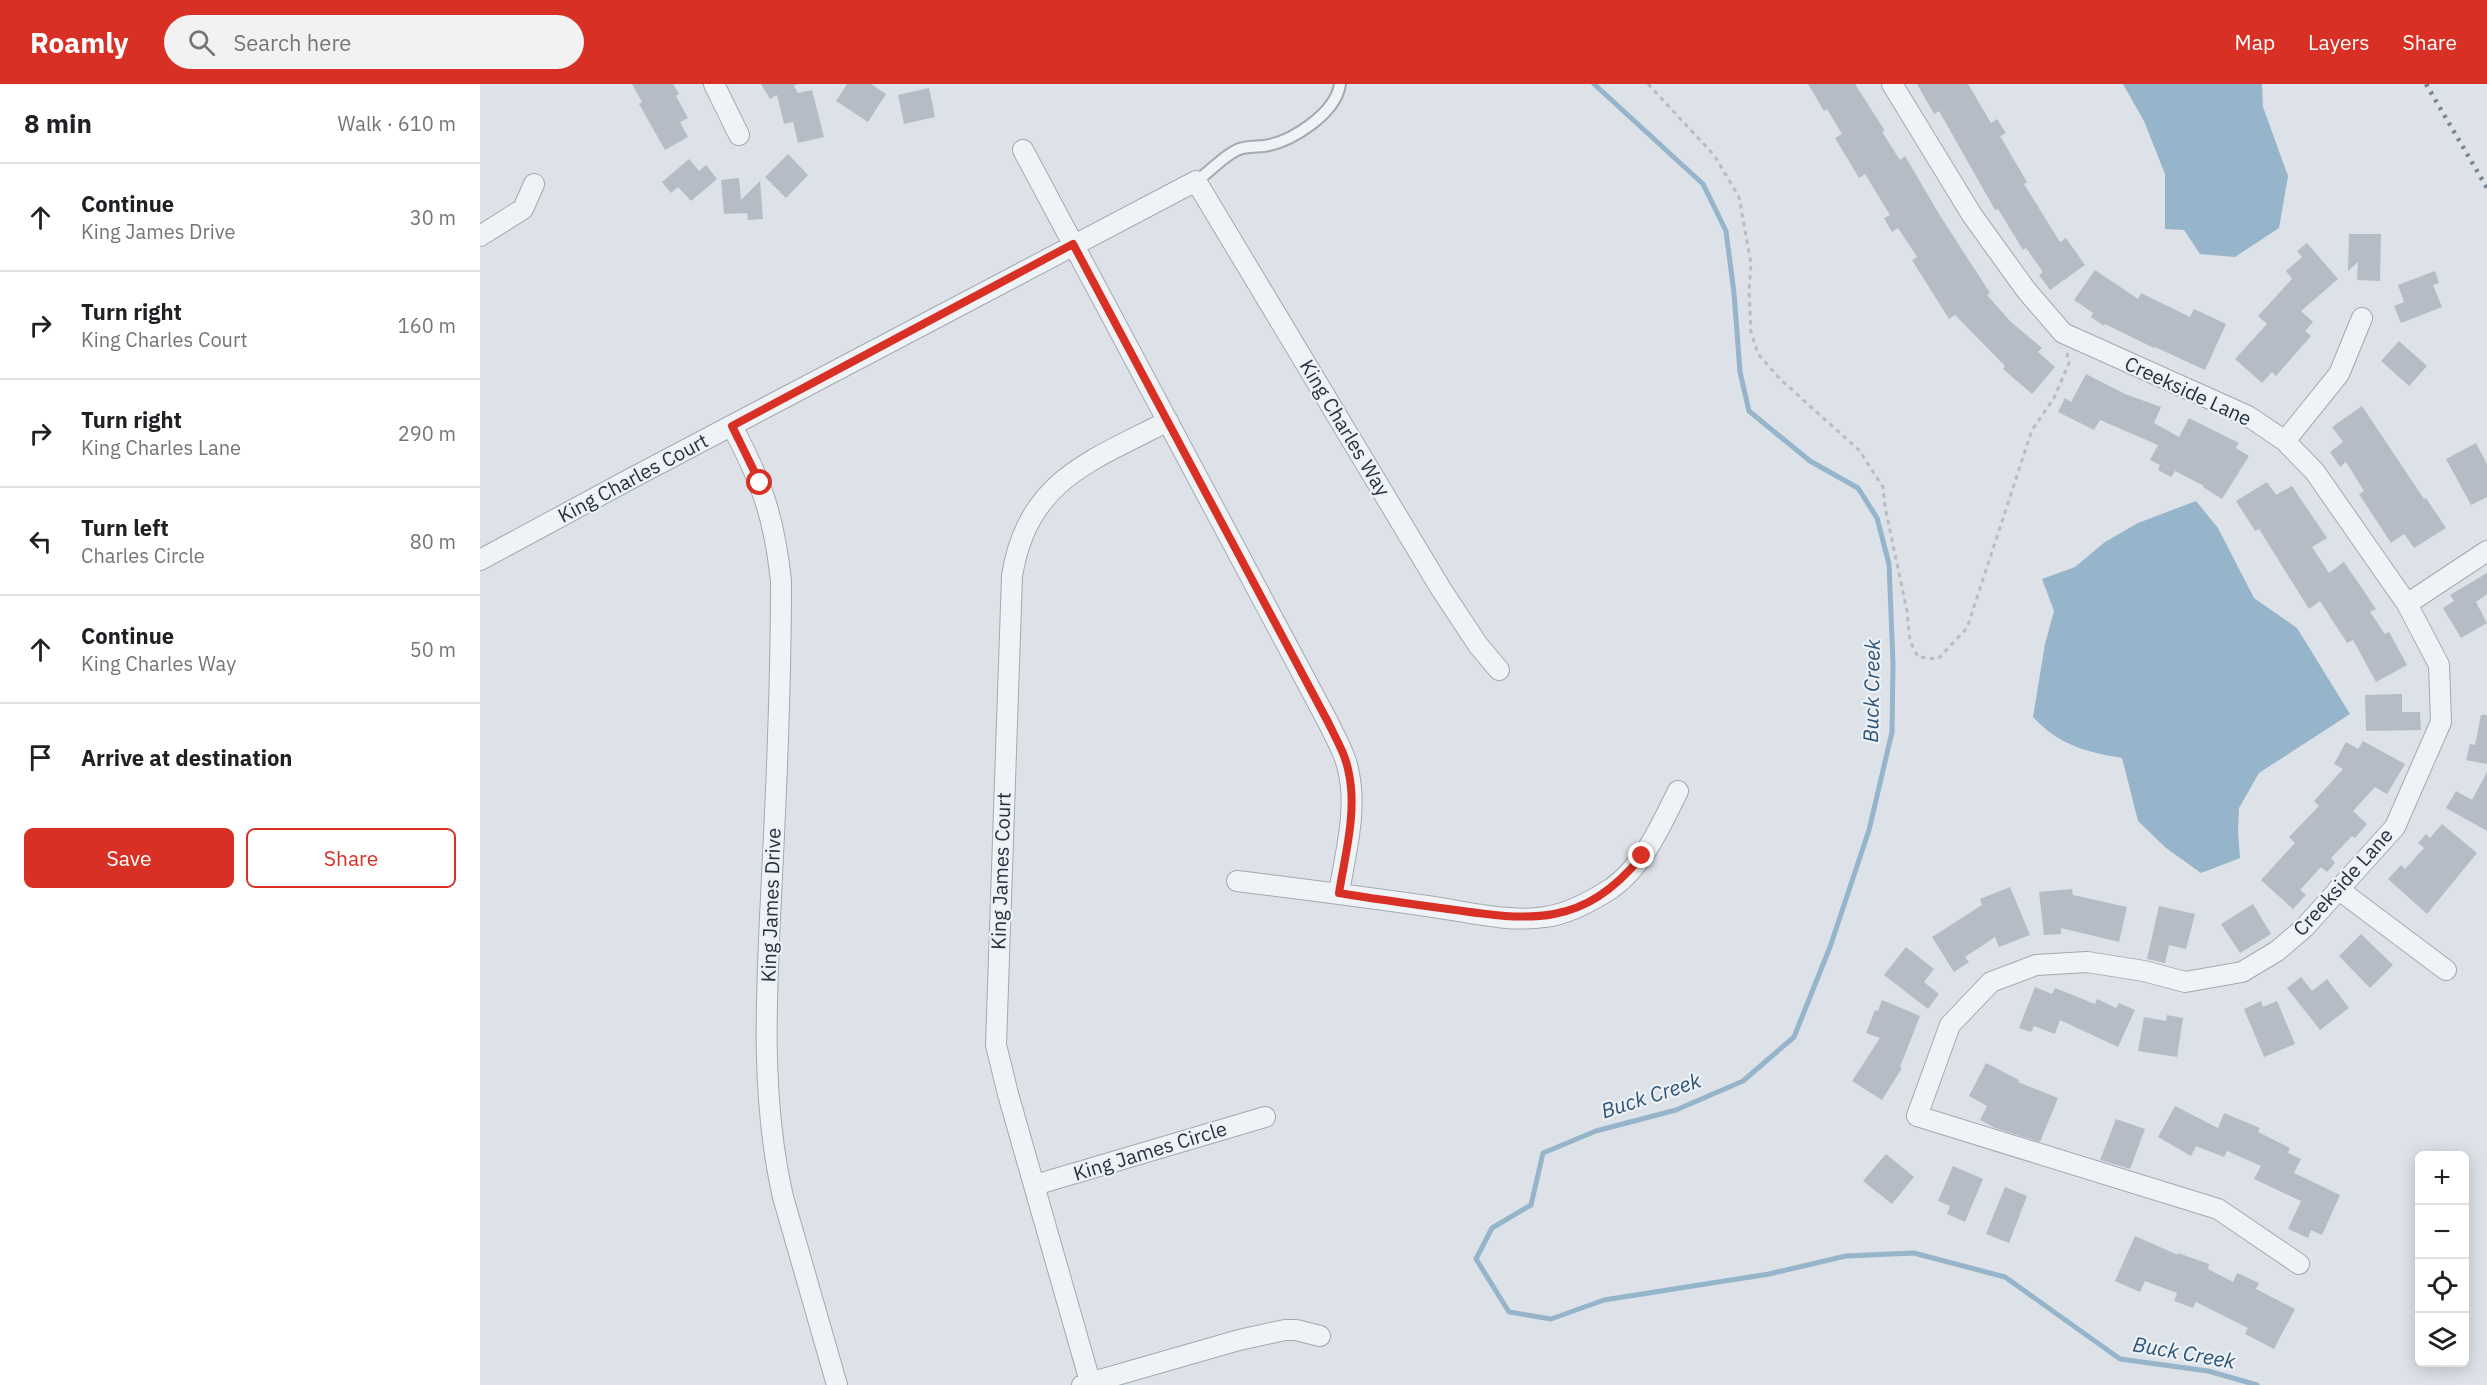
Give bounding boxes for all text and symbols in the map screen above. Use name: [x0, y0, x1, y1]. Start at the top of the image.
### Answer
search box: [164, 15, 584, 69]
text: Roamly: [30, 24, 128, 61]
icon: search: [185, 26, 218, 59]
text: Search here: [233, 28, 351, 57]
text: Map: [2235, 28, 2275, 56]
text: Layers: [2308, 28, 2370, 56]
text: Share: [2403, 28, 2457, 56]
text: 8 min: [24, 106, 92, 140]
text: Walk · 610 m: [338, 110, 456, 137]
text: Continue: [81, 189, 174, 218]
icon: ahead: [24, 201, 57, 234]
text: 30 m: [410, 204, 456, 231]
text: King James Drive: [81, 218, 236, 245]
text: Turn right: [81, 297, 182, 326]
icon: right: [24, 309, 57, 342]
text: 160 m: [398, 312, 456, 339]
text: King Charles Court: [81, 326, 247, 353]
street label: Creekside Lane: [2120, 349, 2256, 432]
street label: King Charles Way: [1294, 354, 1397, 501]
text: Turn right: [81, 405, 182, 434]
icon: right: [24, 417, 57, 450]
text: 290 m: [398, 420, 456, 447]
street label: King Charles Court: [553, 427, 713, 529]
text: King Charles Lane: [81, 434, 241, 461]
route start: [746, 469, 772, 495]
text: Turn left: [81, 513, 169, 542]
icon: left: [24, 525, 57, 558]
text: 80 m: [410, 528, 456, 555]
text: Charles Circle: [81, 542, 205, 569]
text: Continue: [81, 621, 174, 650]
icon: ahead: [24, 633, 57, 666]
text: 50 m: [410, 636, 456, 663]
water label: Buck Creek: [1856, 638, 1886, 743]
text: King Charles Way: [81, 650, 236, 677]
icon: arrive: [24, 741, 57, 774]
text: Arrive at destination: [81, 743, 292, 772]
street label: King James Court: [984, 792, 1017, 950]
street label: Creekside Lane: [2287, 822, 2399, 942]
street label: King James Drive: [754, 827, 787, 983]
button: Save: [24, 828, 234, 888]
button: Share: [246, 828, 456, 888]
route end: [1628, 842, 1654, 868]
water label: Buck Creek: [1597, 1065, 1705, 1124]
street label: King James Circle: [1070, 1114, 1230, 1187]
map controls: [2415, 1151, 2469, 1367]
button: +: [2415, 1151, 2469, 1205]
button: −: [2415, 1205, 2469, 1259]
button: locate: [2415, 1259, 2469, 1313]
button: layers: [2415, 1313, 2469, 1367]
water label: Buck Creek: [2131, 1329, 2239, 1375]

